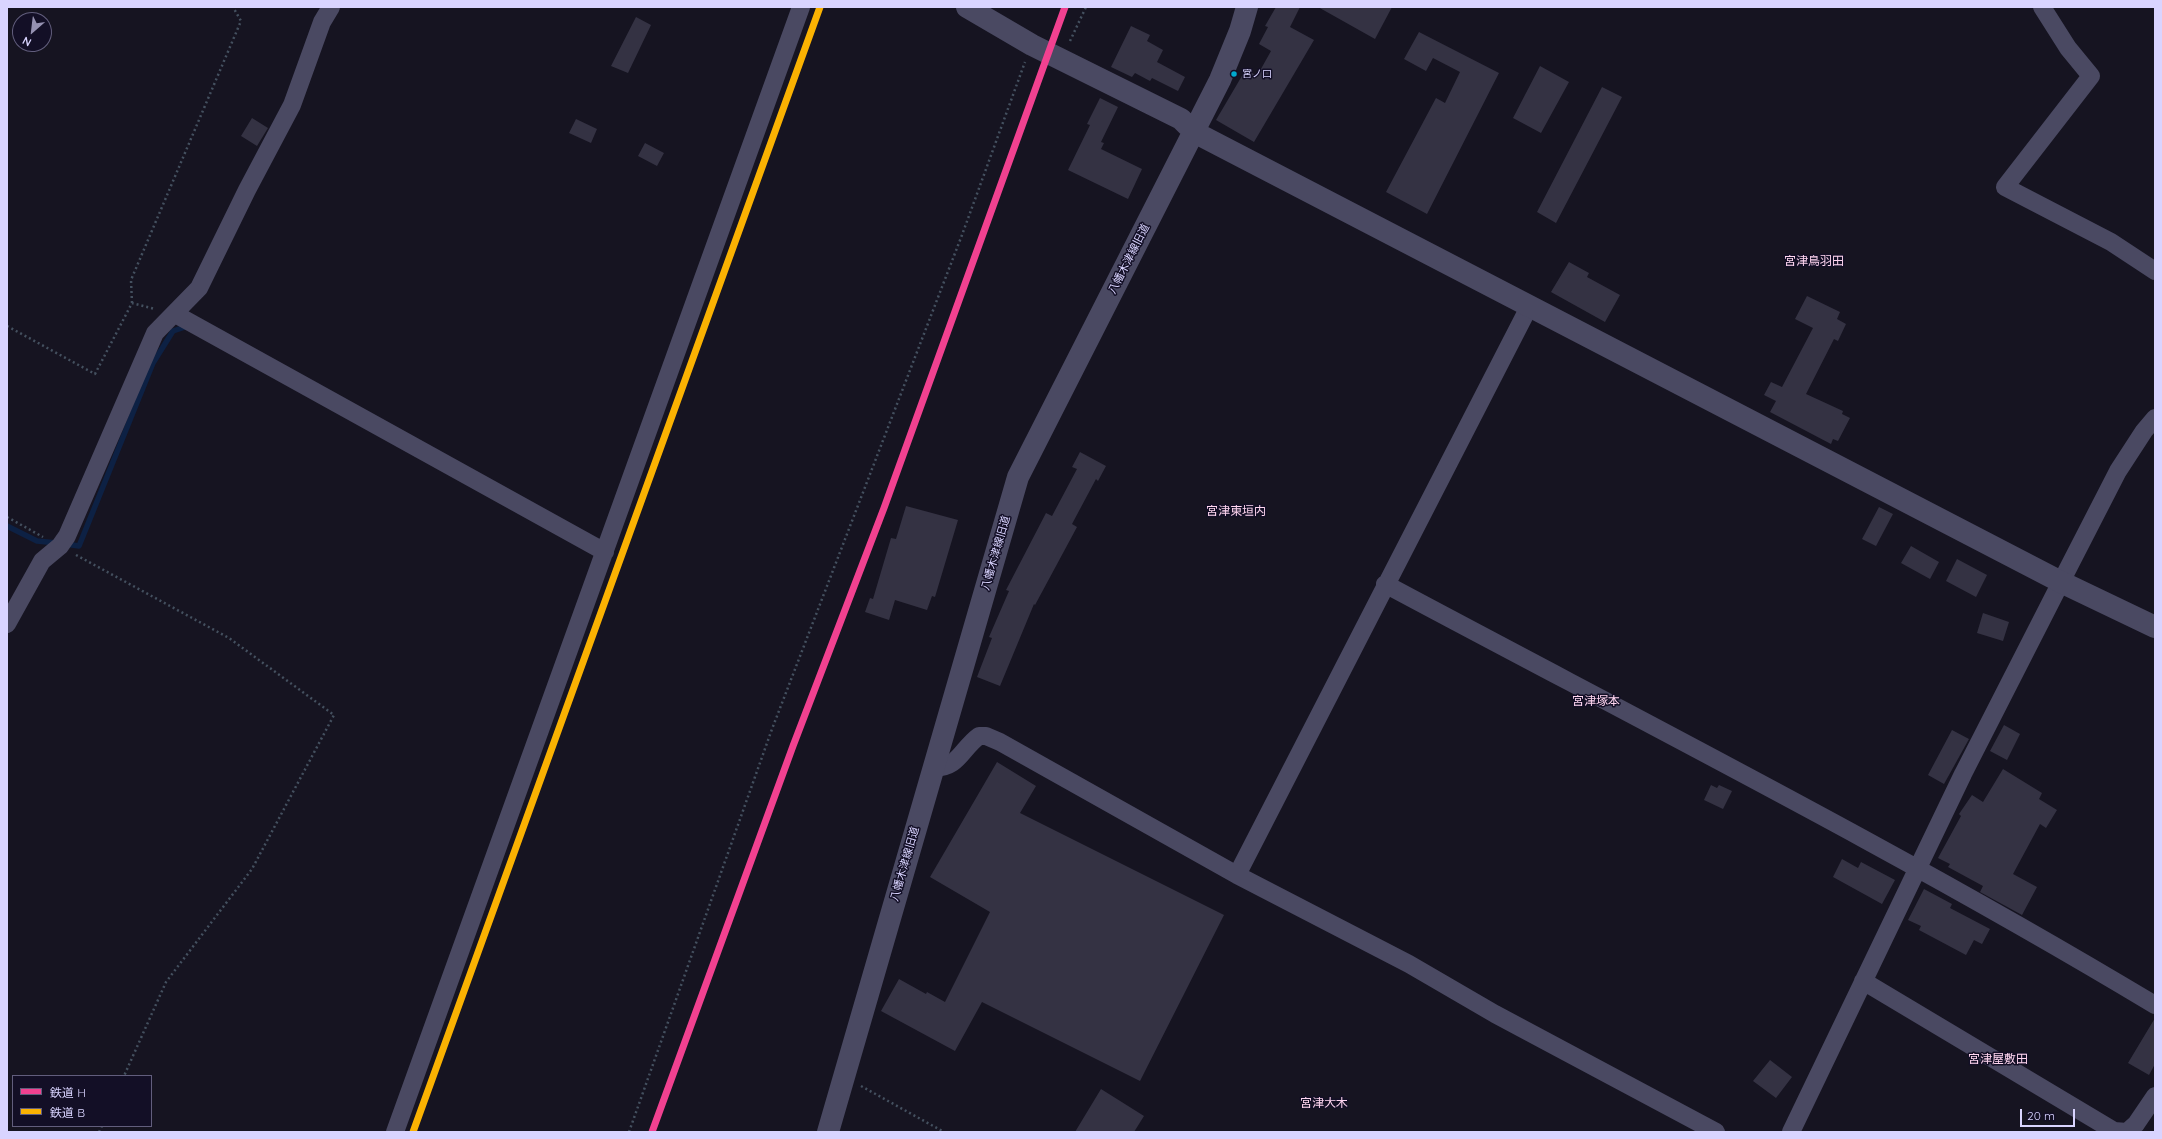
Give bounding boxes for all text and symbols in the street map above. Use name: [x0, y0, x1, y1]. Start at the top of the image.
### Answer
north arrow: [12, 12, 52, 52]
text: N: [20, 34, 34, 50]
place label: 宮ノ口: [1242, 68, 1272, 80]
marker: 宮ノ口: [1229, 69, 1239, 79]
street label: 八幡木津線旧道: [1106, 222, 1152, 296]
district label: 宮津鳥羽田: [1784, 254, 1844, 268]
district label: 宮津東垣内: [1206, 504, 1266, 518]
street label: 八幡木津線旧道: [979, 514, 1013, 592]
district label: 宮津塚本: [1572, 694, 1620, 708]
street label: 八幡木津線旧道: [888, 825, 922, 903]
district label: 宮津屋敷田: [1968, 1052, 2028, 1066]
legend: [12, 1075, 152, 1127]
text: 鉄道 H: [50, 1085, 86, 1100]
district label: 宮津大木: [1300, 1096, 1348, 1110]
scale bar: [2022, 1101, 2077, 1127]
text: 鉄道 B: [50, 1105, 85, 1120]
text: 20 m: [2027, 1108, 2055, 1123]

